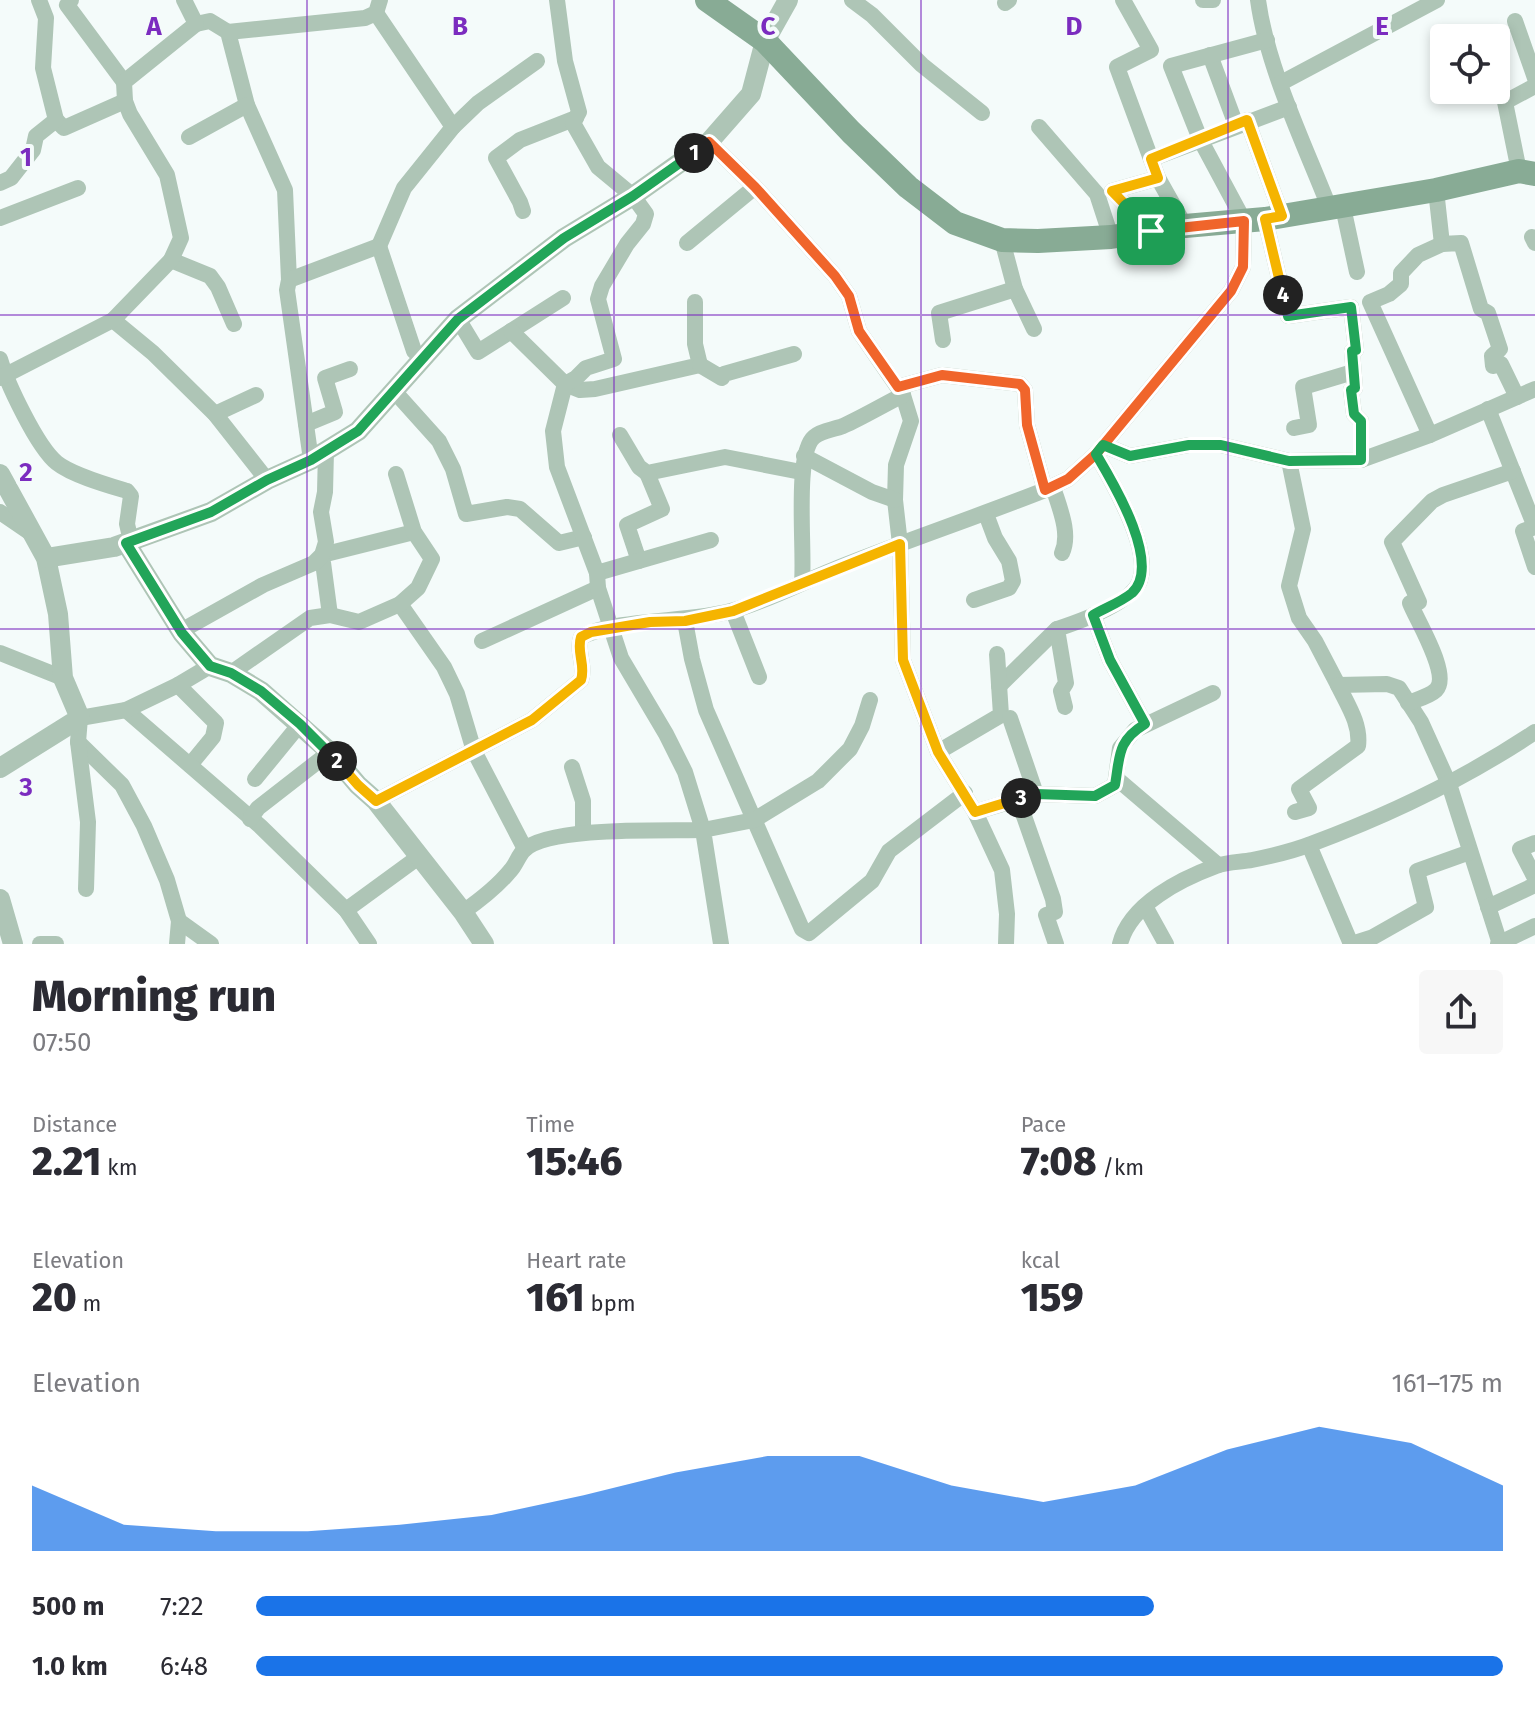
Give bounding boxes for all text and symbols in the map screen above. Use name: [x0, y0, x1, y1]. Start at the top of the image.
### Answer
text: A: [145, 11, 162, 42]
text: B: [452, 11, 468, 42]
text: C: [761, 11, 776, 42]
text: D: [1066, 11, 1083, 42]
text: E: [1375, 11, 1389, 42]
map controls: [1430, 24, 1510, 104]
button: locate: [1430, 24, 1510, 104]
pin: 1: [674, 133, 714, 173]
text: 1: [689, 139, 699, 166]
text: 1: [20, 142, 32, 173]
pin: [1117, 197, 1185, 265]
icon: arrive: [1129, 209, 1173, 253]
pin: 4: [1263, 275, 1303, 315]
text: 4: [1277, 281, 1289, 308]
text: 2: [19, 457, 33, 488]
pin: 2: [317, 741, 357, 781]
text: 2: [331, 747, 343, 774]
text: 3: [18, 772, 33, 803]
pin: 3: [1001, 778, 1041, 818]
text: 3: [1015, 784, 1027, 811]
text: Morning run: [32, 970, 276, 1023]
button: share: [1419, 970, 1503, 1054]
text: 07:50: [32, 1027, 91, 1058]
text: Distance: [32, 1111, 117, 1138]
text: Time: [526, 1111, 575, 1138]
text: Pace: [1021, 1111, 1066, 1138]
text: 2.21: [32, 1138, 102, 1186]
text: 15:46: [526, 1138, 622, 1186]
text: 7:08: [1021, 1138, 1097, 1186]
text: km: [102, 1154, 137, 1181]
text: /km: [1097, 1154, 1144, 1181]
text: Elevation: [32, 1247, 124, 1274]
text: Heart rate: [526, 1247, 627, 1274]
text: kcal: [1021, 1247, 1060, 1274]
text: 20: [32, 1274, 77, 1322]
text: 161: [526, 1274, 585, 1322]
text: 159: [1021, 1274, 1084, 1322]
text: m: [77, 1290, 101, 1317]
text: bpm: [585, 1290, 636, 1317]
text: Elevation: [32, 1368, 141, 1399]
text: 161–175 m: [1392, 1368, 1503, 1399]
text: 500 m: [32, 1591, 105, 1622]
text: 7:22: [160, 1591, 204, 1622]
text: 1.0 km: [32, 1651, 108, 1682]
text: 6:48: [160, 1651, 208, 1682]

